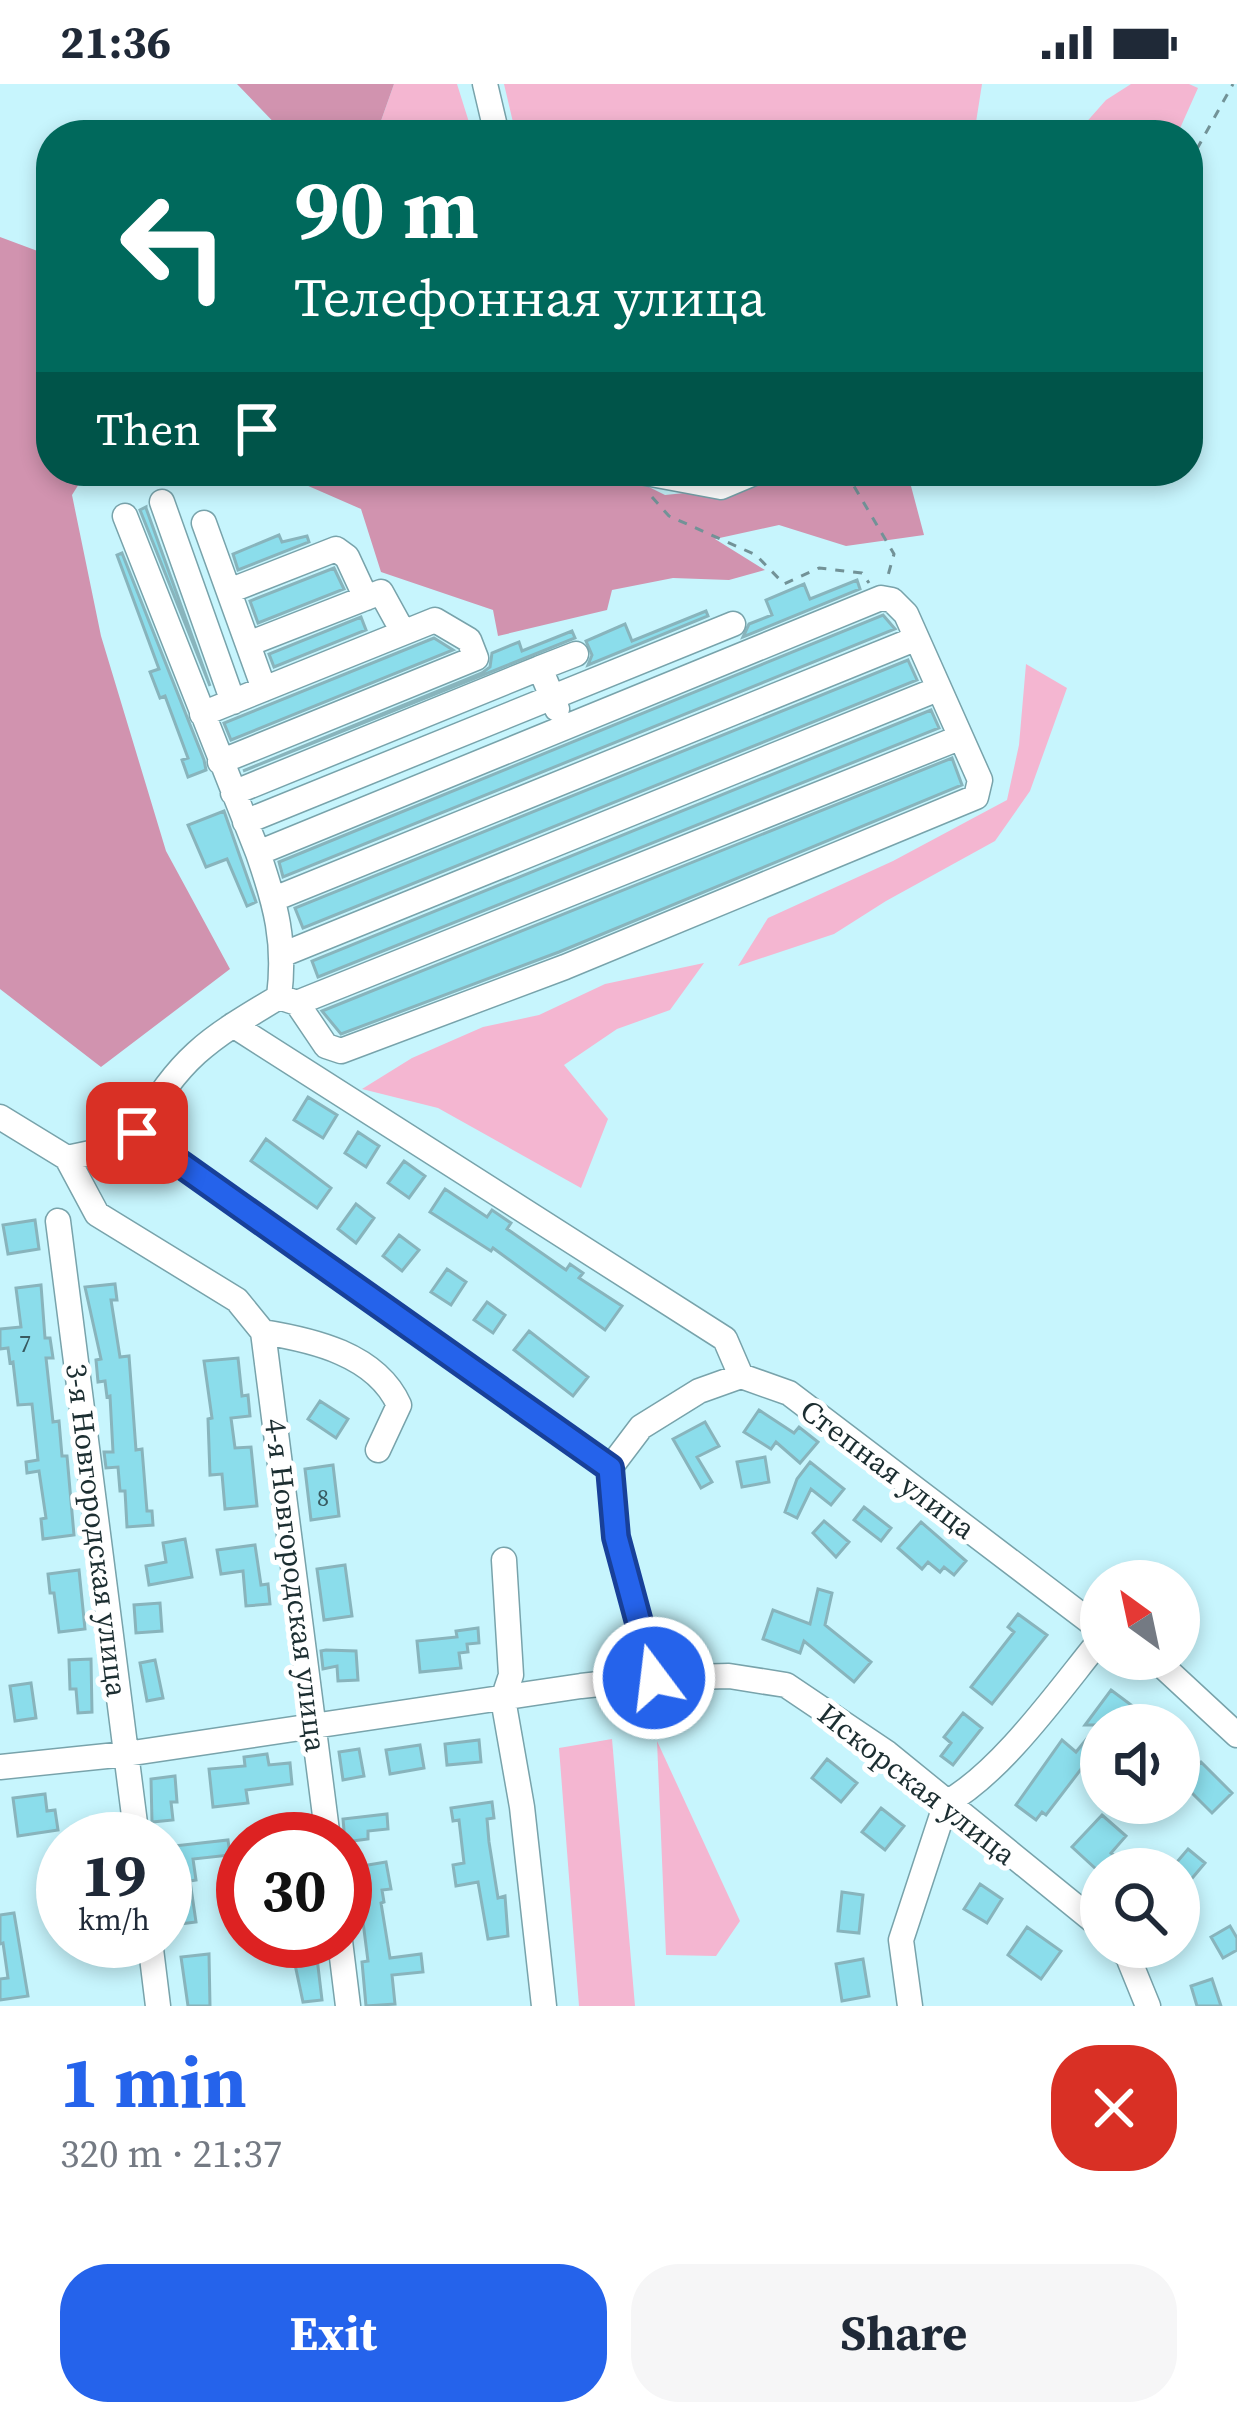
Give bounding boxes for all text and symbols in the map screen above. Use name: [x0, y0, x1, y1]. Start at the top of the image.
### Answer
text: 21:36: [60, 11, 171, 73]
text: 90 m: [294, 151, 479, 266]
icon: left: [96, 168, 252, 324]
text: Телефонная улица: [294, 260, 766, 334]
icon: arrive: [224, 396, 290, 462]
text: Then: [96, 398, 200, 460]
pin: [86, 1082, 188, 1184]
icon: arrive: [104, 1100, 170, 1166]
house number: 7: [19, 1327, 31, 1360]
street label: 3-я Новгородская улица: [56, 1361, 138, 1700]
street label: Степная улица: [792, 1390, 984, 1549]
street label: 4-я Новгородская улица: [255, 1416, 337, 1755]
house number: 8: [317, 1481, 329, 1514]
north arrow: [1080, 1560, 1200, 1680]
map controls: [1080, 1560, 1200, 1968]
position arrow: [591, 1615, 717, 1741]
street label: Искорская улица: [809, 1694, 1025, 1875]
button: sound: [1080, 1704, 1200, 1824]
speed limit sign: 30: [216, 1812, 372, 1968]
text: 19: [81, 1834, 147, 1916]
button: search: [1080, 1848, 1200, 1968]
text: km/h: [78, 1899, 150, 1940]
text: 1 min: [60, 2032, 247, 2131]
button: close: [1051, 2045, 1177, 2171]
text: 320 m · 21:37: [60, 2127, 282, 2180]
button: Exit: [60, 2264, 607, 2402]
button: Share: [631, 2264, 1177, 2402]

